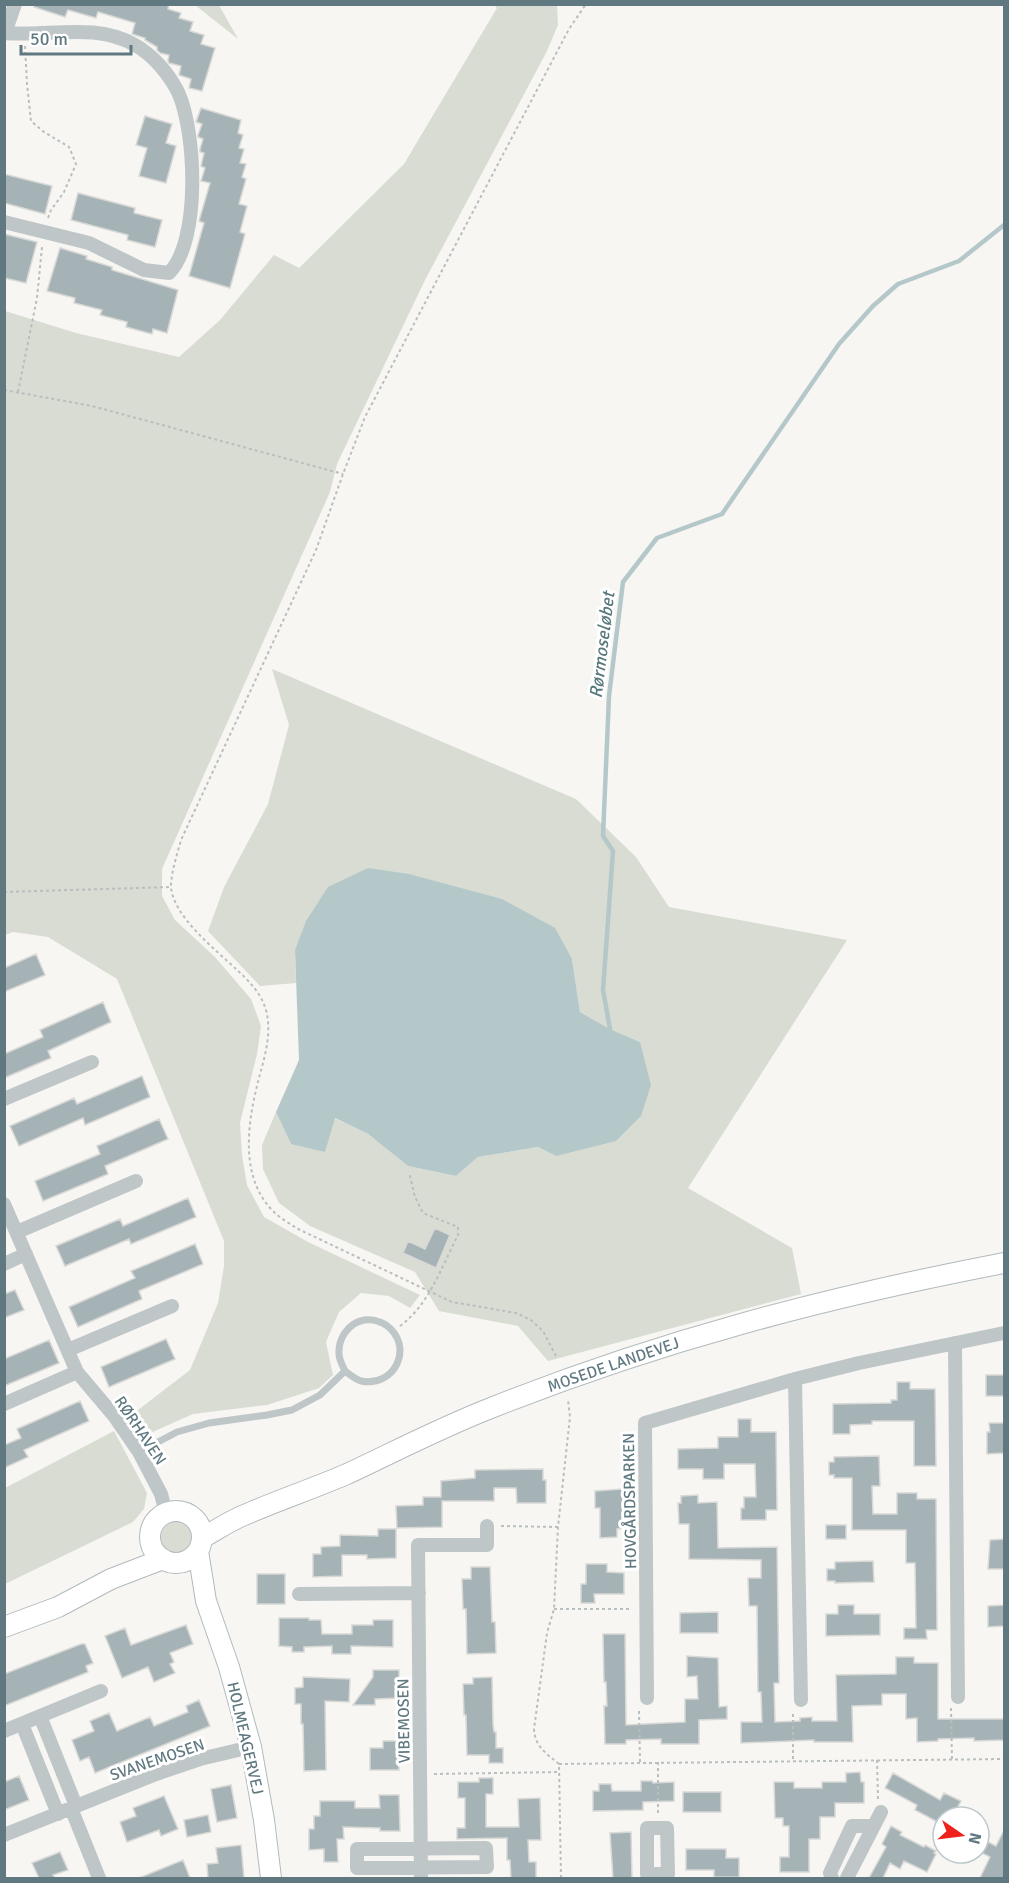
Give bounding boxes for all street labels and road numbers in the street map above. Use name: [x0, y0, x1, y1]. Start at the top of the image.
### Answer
street label: MOSEDE LANDEVEJ: [545, 1333, 682, 1397]
street label: RØRHAVEN: [110, 1392, 170, 1469]
street label: HOVGÅRDSPARKEN: [619, 1433, 641, 1569]
street label: VIBEMOSEN: [393, 1678, 415, 1764]
street label: HOLMEAGERVEJ: [222, 1680, 268, 1797]
street label: SVANEMOSEN: [107, 1734, 207, 1785]

